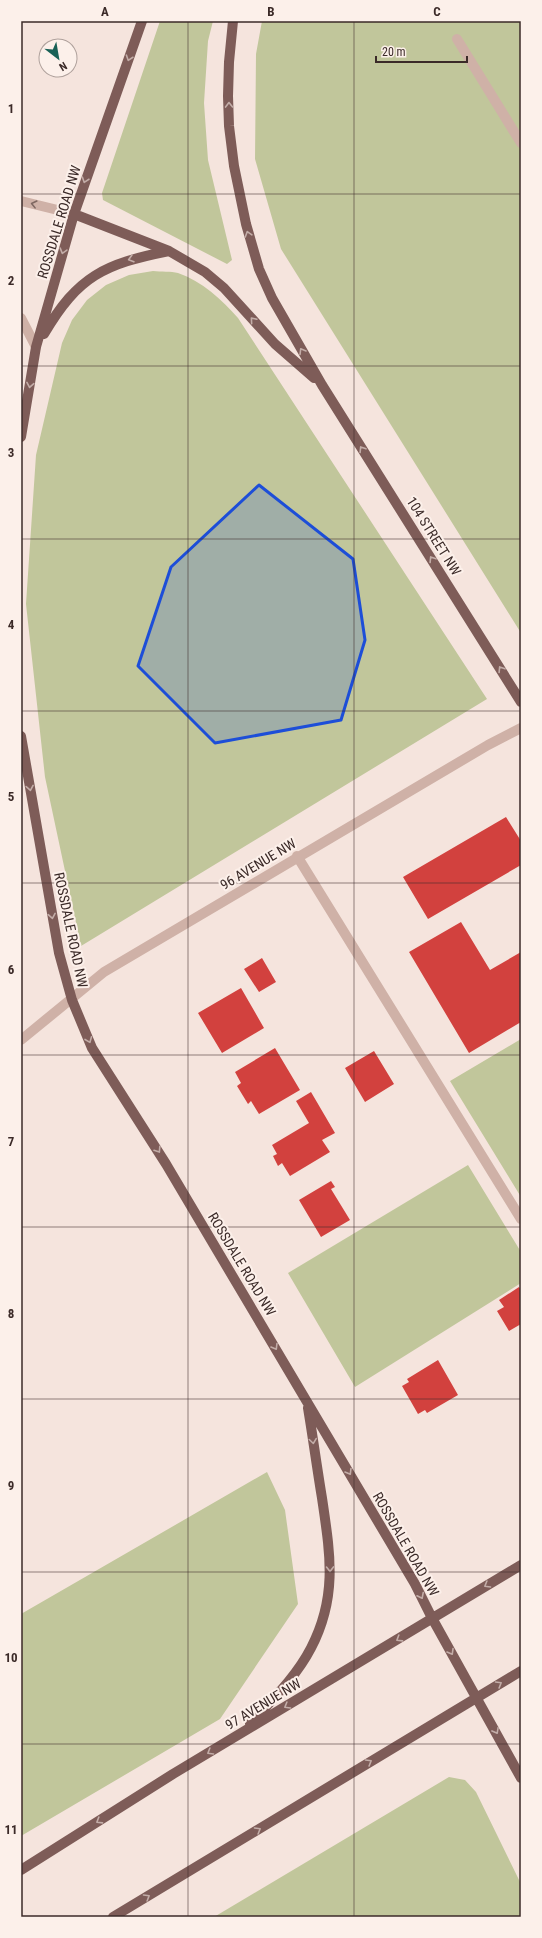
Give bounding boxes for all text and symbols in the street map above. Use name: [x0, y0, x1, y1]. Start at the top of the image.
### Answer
text: A: [101, 4, 109, 19]
text: B: [267, 4, 275, 19]
text: C: [433, 4, 441, 19]
north arrow: [38, 38, 78, 78]
scale bar: [376, 38, 467, 64]
text: 20 m: [382, 45, 406, 59]
one-way arrow: [125, 54, 133, 61]
text: N: [56, 59, 69, 74]
text: 1: [8, 101, 14, 116]
one-way arrow: [224, 102, 233, 108]
street label: ROSSDALE ROAD NW: [34, 163, 84, 280]
one-way arrow: [82, 177, 90, 184]
one-way arrow: [31, 200, 38, 209]
one-way arrow: [245, 230, 253, 237]
one-way arrow: [59, 248, 68, 255]
one-way arrow: [128, 254, 135, 263]
text: 2: [8, 273, 15, 288]
one-way arrow: [251, 317, 258, 324]
one-way arrow: [299, 348, 306, 355]
one-way arrow: [26, 382, 35, 388]
text: 3: [8, 445, 14, 460]
one-way arrow: [359, 446, 367, 453]
street label: 104 STREET NW: [403, 494, 465, 578]
one-way arrow: [429, 556, 436, 563]
text: 4: [8, 617, 15, 632]
one-way arrow: [498, 666, 506, 673]
one-way arrow: [25, 785, 34, 791]
text: 5: [8, 789, 15, 804]
street label: 96 AVENUE NW: [217, 835, 299, 893]
street label: ROSSDALE ROAD NW: [51, 871, 91, 989]
one-way arrow: [48, 913, 56, 919]
text: 6: [8, 962, 15, 977]
one-way arrow: [84, 1037, 92, 1044]
text: 7: [8, 1134, 15, 1149]
one-way arrow: [153, 1146, 161, 1153]
street label: ROSSDALE ROAD NW: [205, 1210, 279, 1319]
text: 8: [8, 1306, 14, 1321]
one-way arrow: [271, 1343, 278, 1350]
one-way arrow: [308, 1437, 317, 1444]
one-way arrow: [344, 1468, 351, 1475]
text: 9: [8, 1478, 14, 1493]
street label: ROSSDALE ROAD NW: [370, 1489, 442, 1599]
one-way arrow: [326, 1566, 334, 1572]
one-way arrow: [484, 1581, 491, 1588]
one-way arrow: [416, 1592, 424, 1600]
one-way arrow: [396, 1634, 403, 1641]
one-way arrow: [447, 1648, 454, 1655]
text: 10: [4, 1650, 18, 1665]
street label: 97 AVENUE NW: [222, 1675, 304, 1733]
one-way arrow: [495, 1681, 502, 1689]
one-way arrow: [284, 1701, 291, 1708]
one-way arrow: [491, 1727, 498, 1735]
one-way arrow: [207, 1747, 214, 1755]
one-way arrow: [365, 1760, 372, 1767]
one-way arrow: [96, 1816, 103, 1823]
text: 11: [4, 1822, 18, 1837]
one-way arrow: [254, 1827, 261, 1834]
one-way arrow: [143, 1894, 150, 1902]

